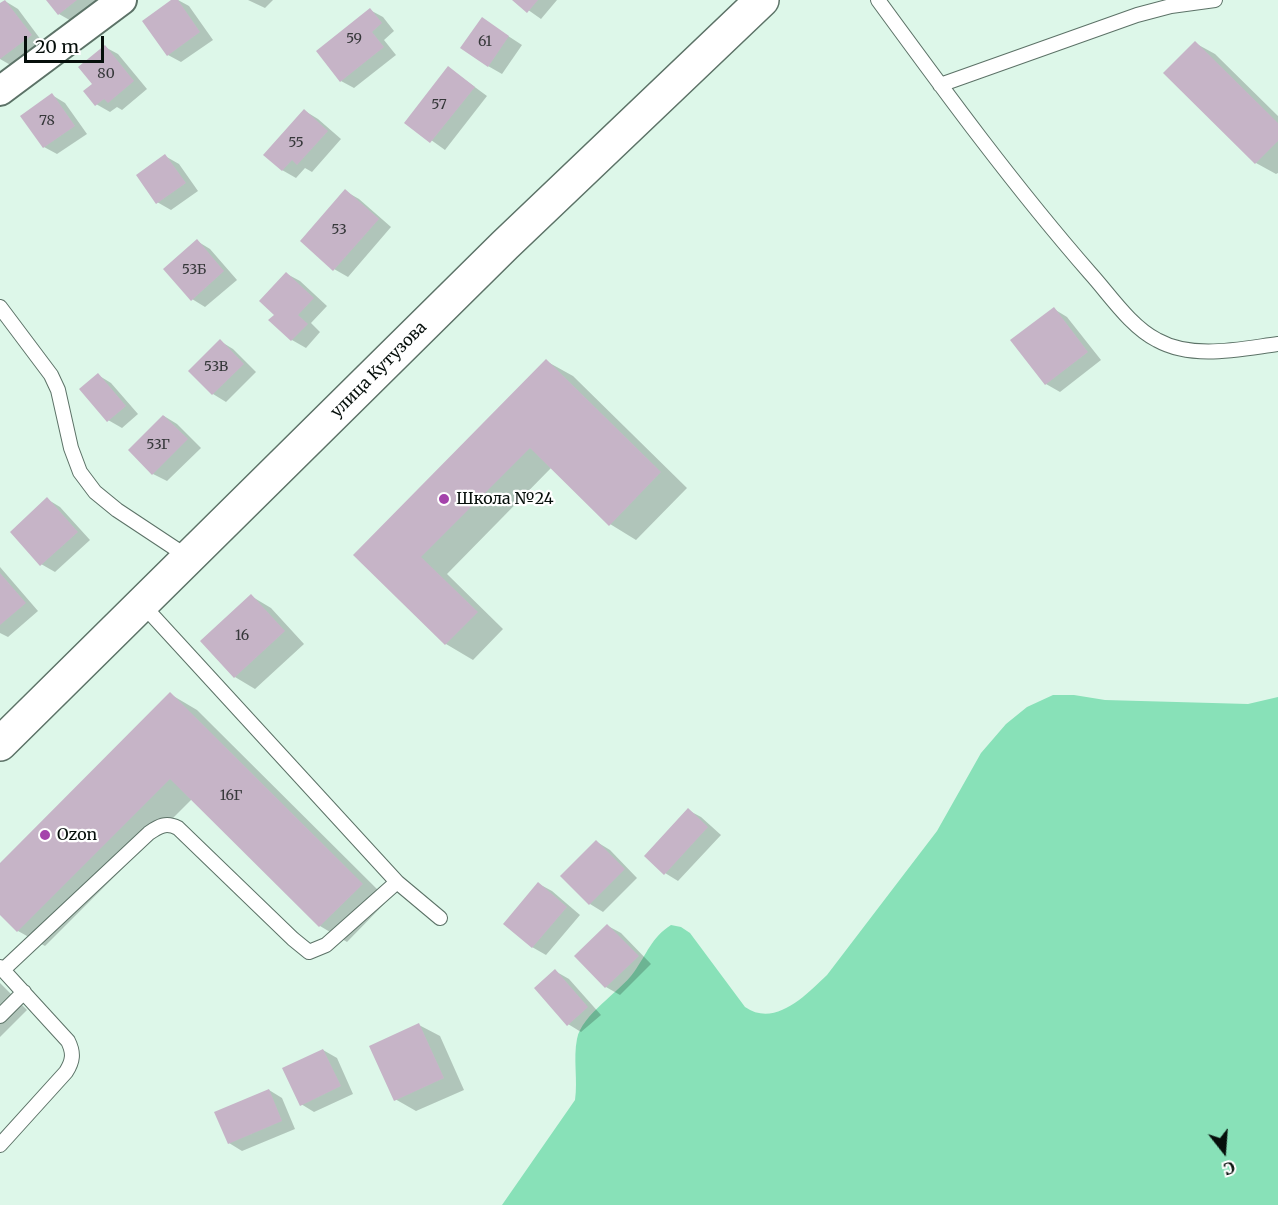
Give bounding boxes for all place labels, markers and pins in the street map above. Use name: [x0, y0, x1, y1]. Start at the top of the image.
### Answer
place label: Школа №24: [456, 489, 554, 509]
marker: Школа №24: [437, 492, 451, 506]
place label: Ozon: [57, 825, 97, 845]
marker: Ozon: [38, 828, 52, 842]

